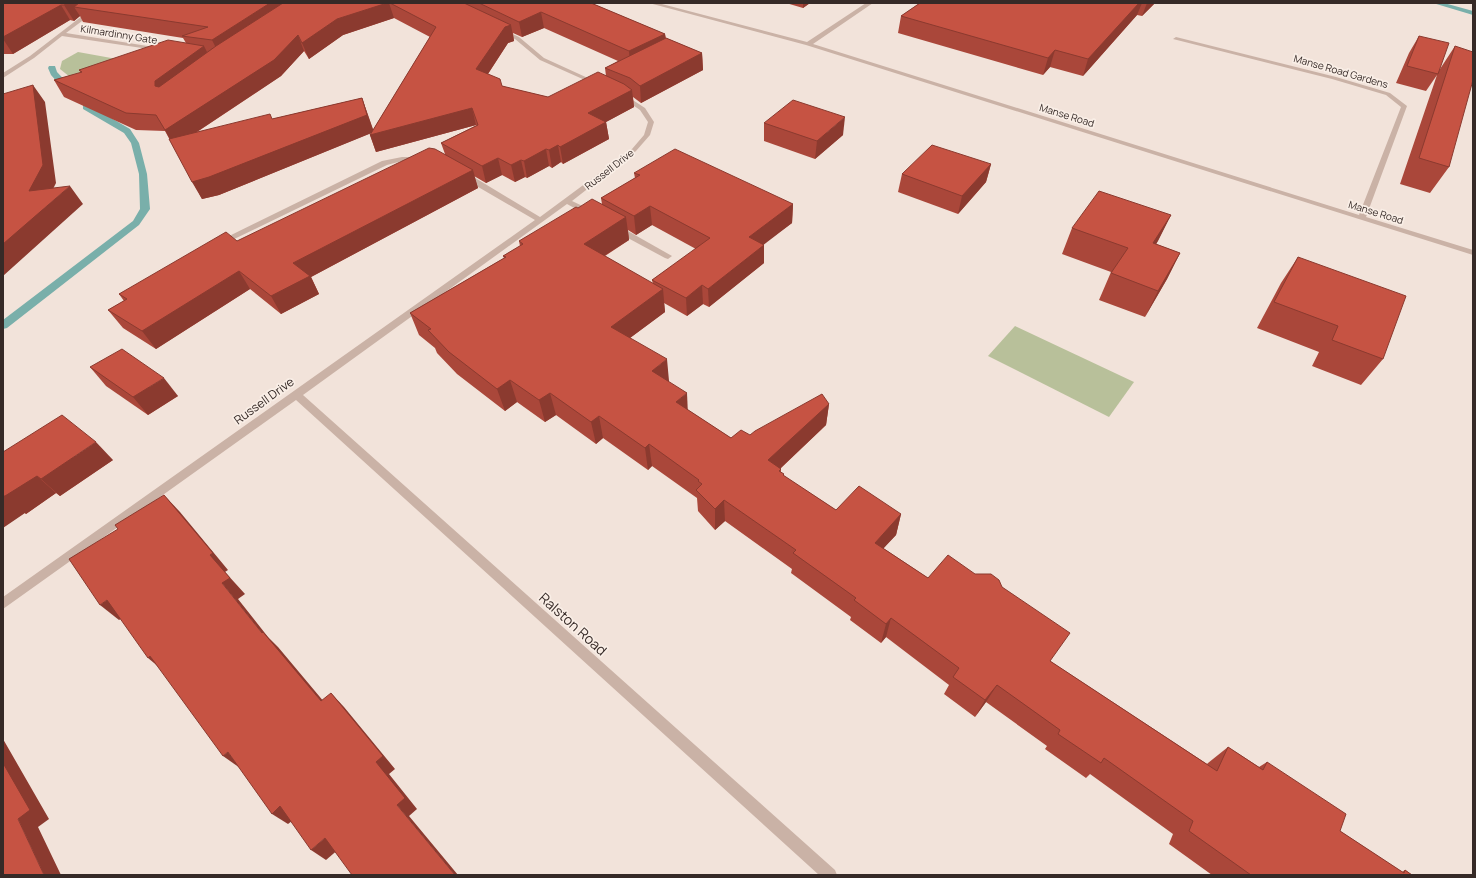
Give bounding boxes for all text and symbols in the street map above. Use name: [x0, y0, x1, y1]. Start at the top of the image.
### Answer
street label: Kilmardinny Gate: [80, 21, 159, 47]
street label: Manse Road Gardens: [1292, 51, 1390, 91]
street label: Manse Road: [1038, 100, 1096, 130]
street label: Russell Drive: [582, 145, 637, 193]
street label: Manse Road: [1347, 197, 1405, 227]
street label: Russell Drive: [230, 373, 297, 428]
street label: Ralston Road: [535, 588, 611, 659]

